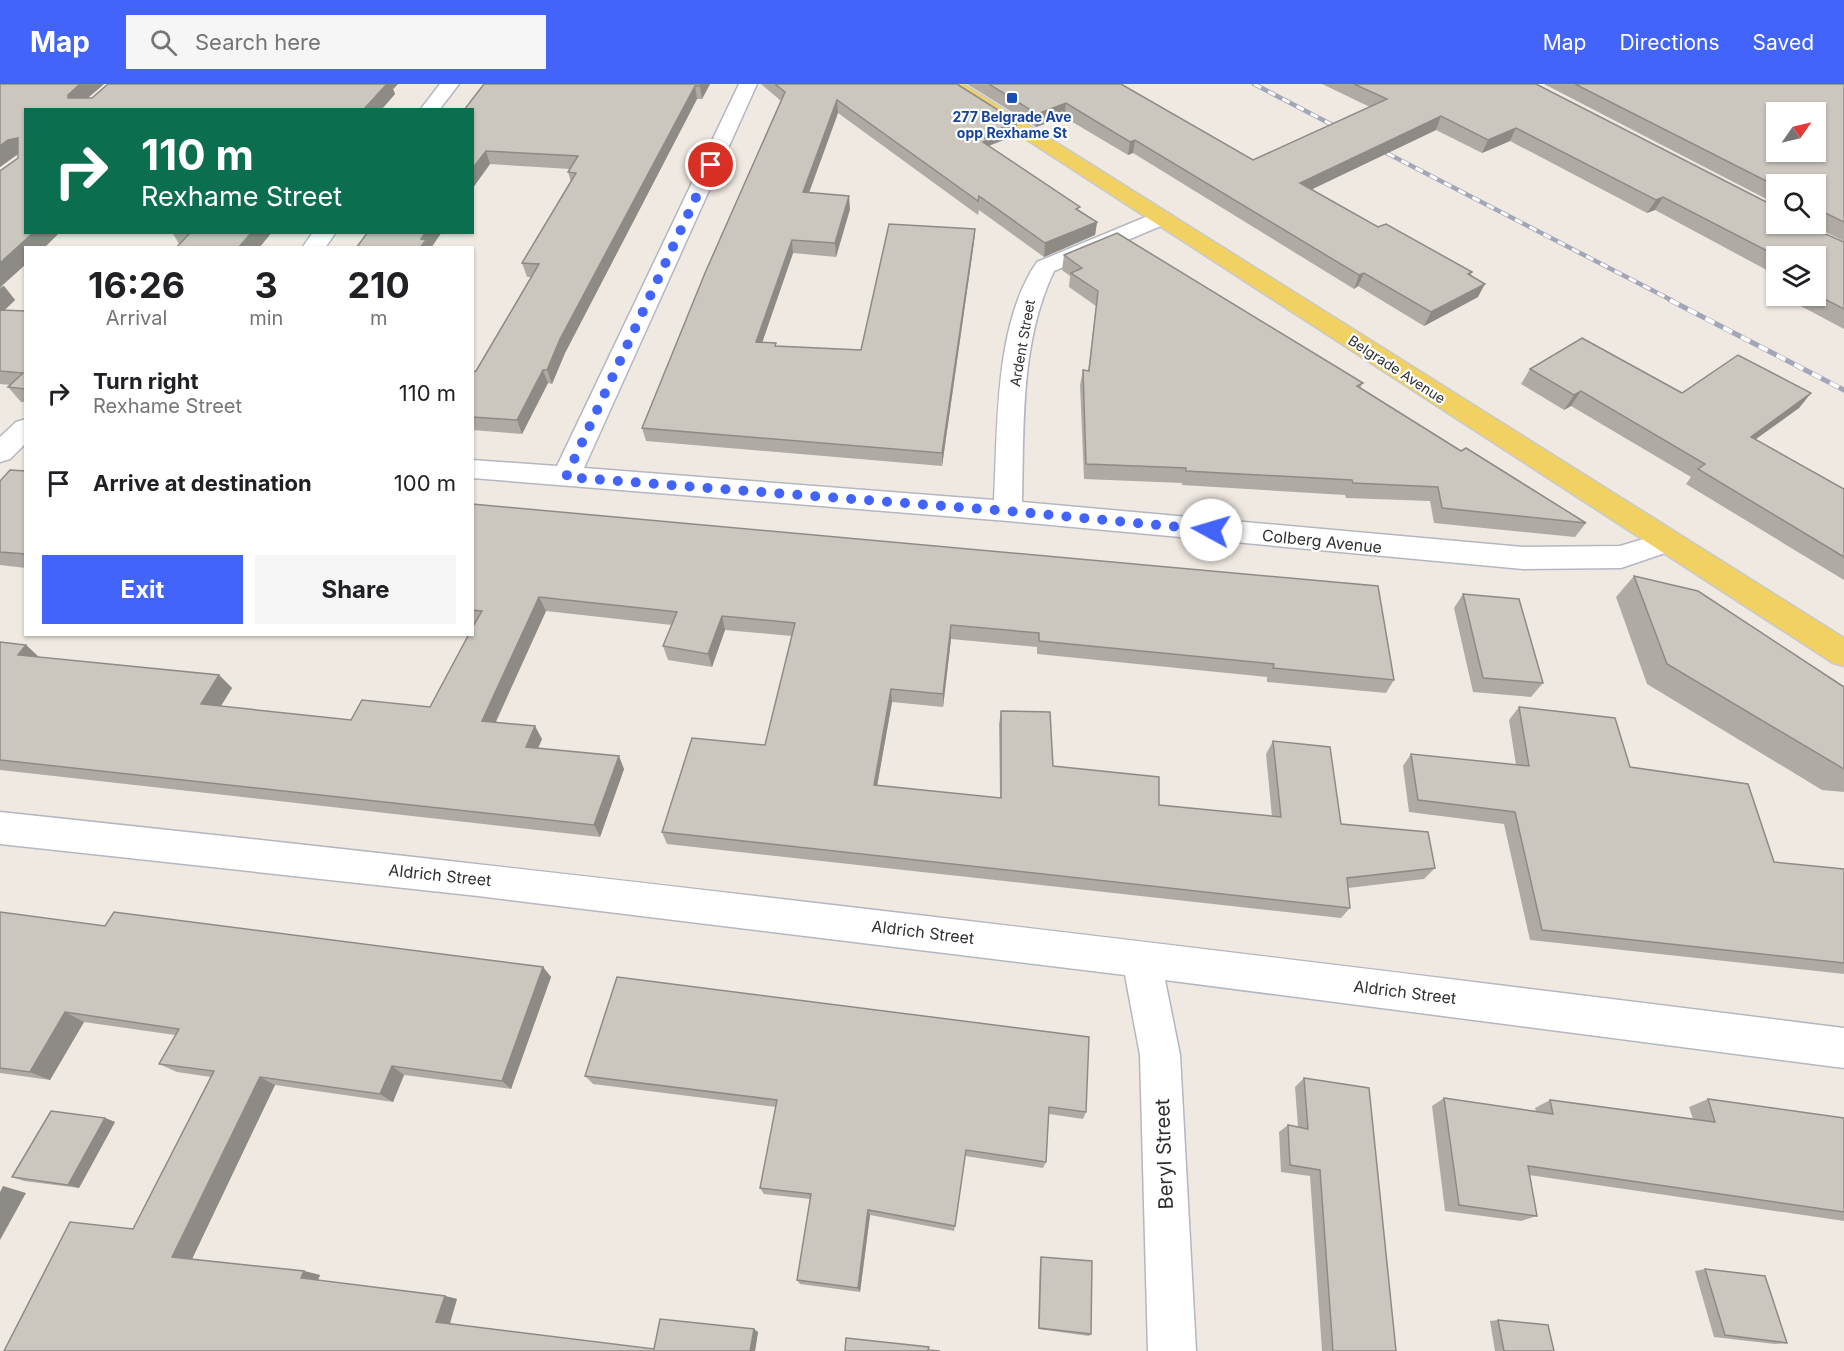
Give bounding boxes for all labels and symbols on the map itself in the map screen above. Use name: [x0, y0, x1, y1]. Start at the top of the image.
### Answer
marker: 277 Belgrade Ave opp Rexhame St: [1005, 91, 1019, 105]
north arrow: [1766, 102, 1826, 162]
place label: 277 Belgrade Ave opp Rexhame St: [952, 108, 1072, 141]
pin: [685, 139, 736, 190]
street label: Ardent Street: [1006, 298, 1038, 388]
street label: Belgrade Avenue: [1345, 331, 1449, 407]
position arrow: [1179, 498, 1243, 562]
street label: Colberg Avenue: [1261, 525, 1383, 557]
street label: Aldrich Street: [388, 860, 492, 890]
street label: Aldrich Street: [871, 916, 975, 948]
street label: Aldrich Street: [1353, 976, 1457, 1008]
street label: Beryl Street: [1150, 1098, 1178, 1210]

